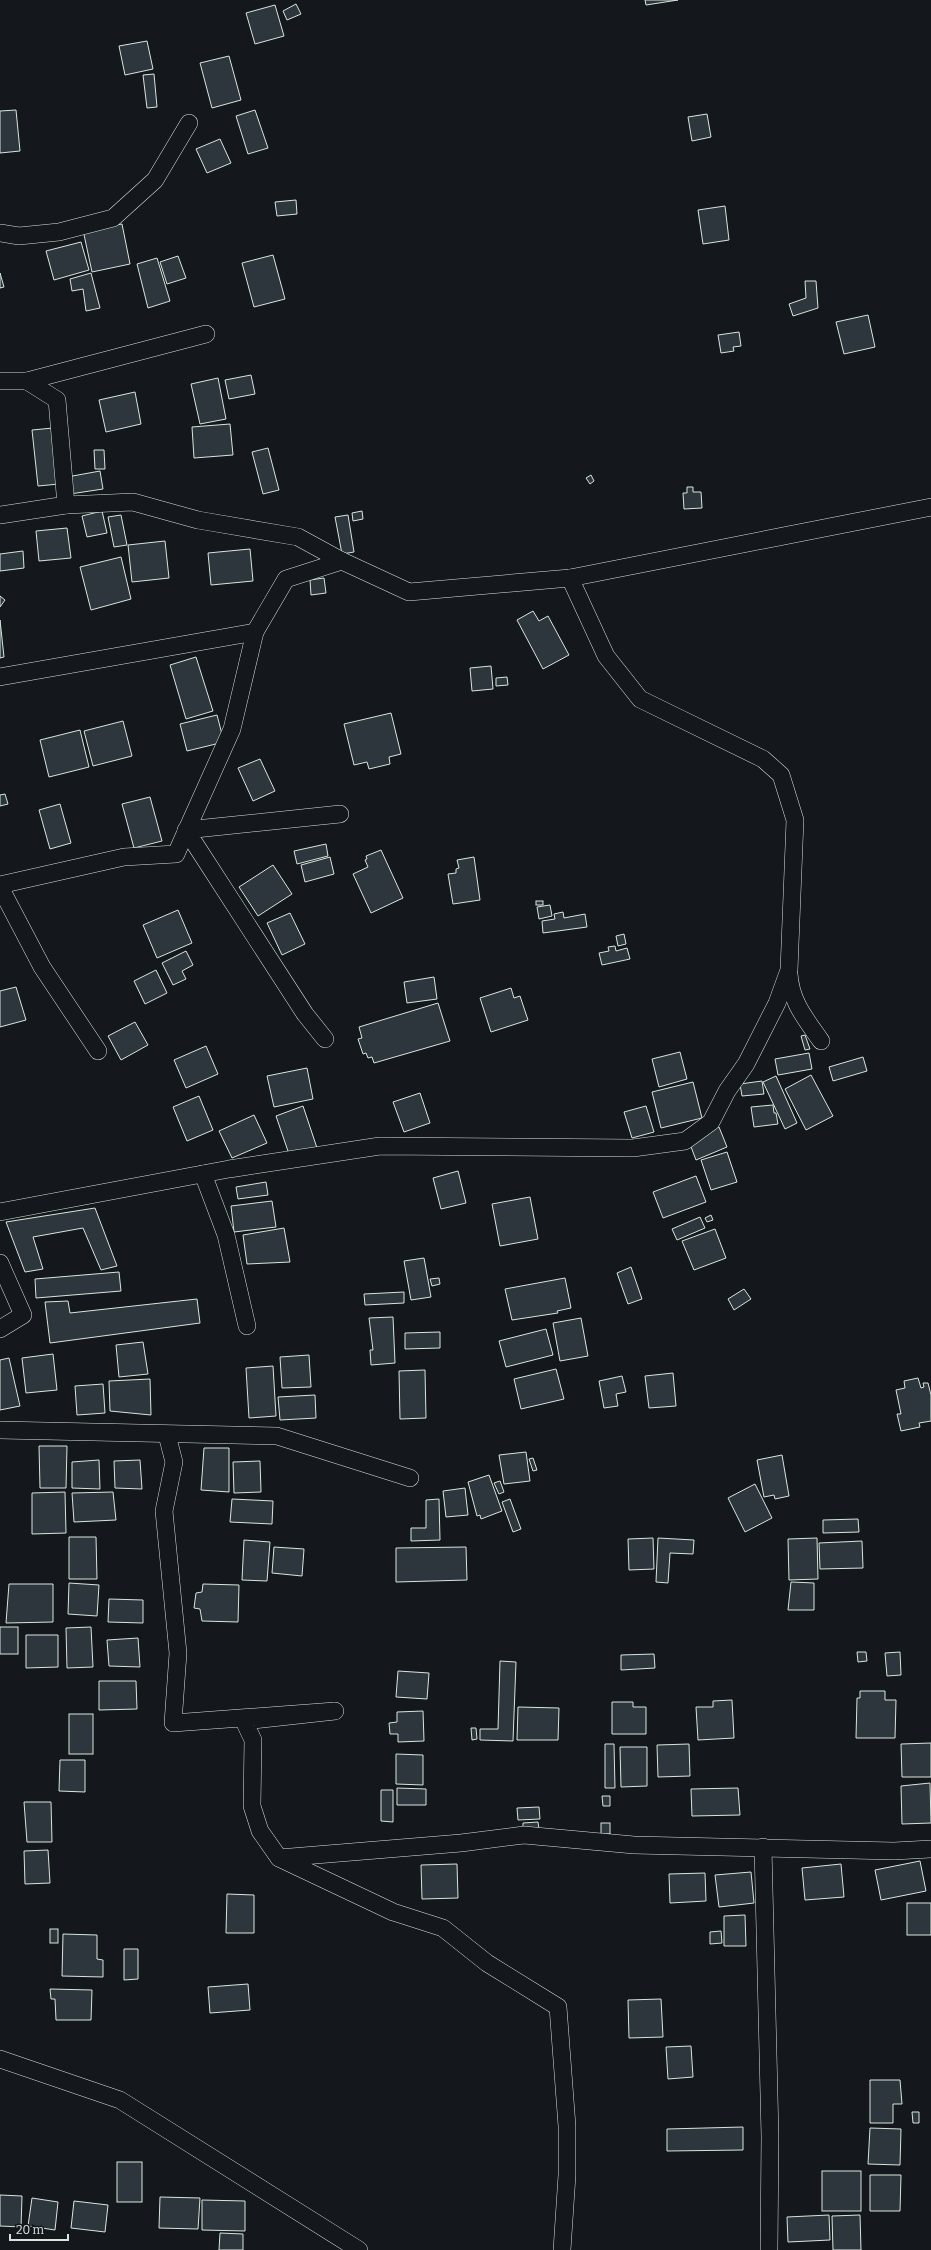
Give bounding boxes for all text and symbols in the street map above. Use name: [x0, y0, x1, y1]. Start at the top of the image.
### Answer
scale bar: [10, 2216, 68, 2242]
text: 20 m: [16, 2223, 45, 2237]

